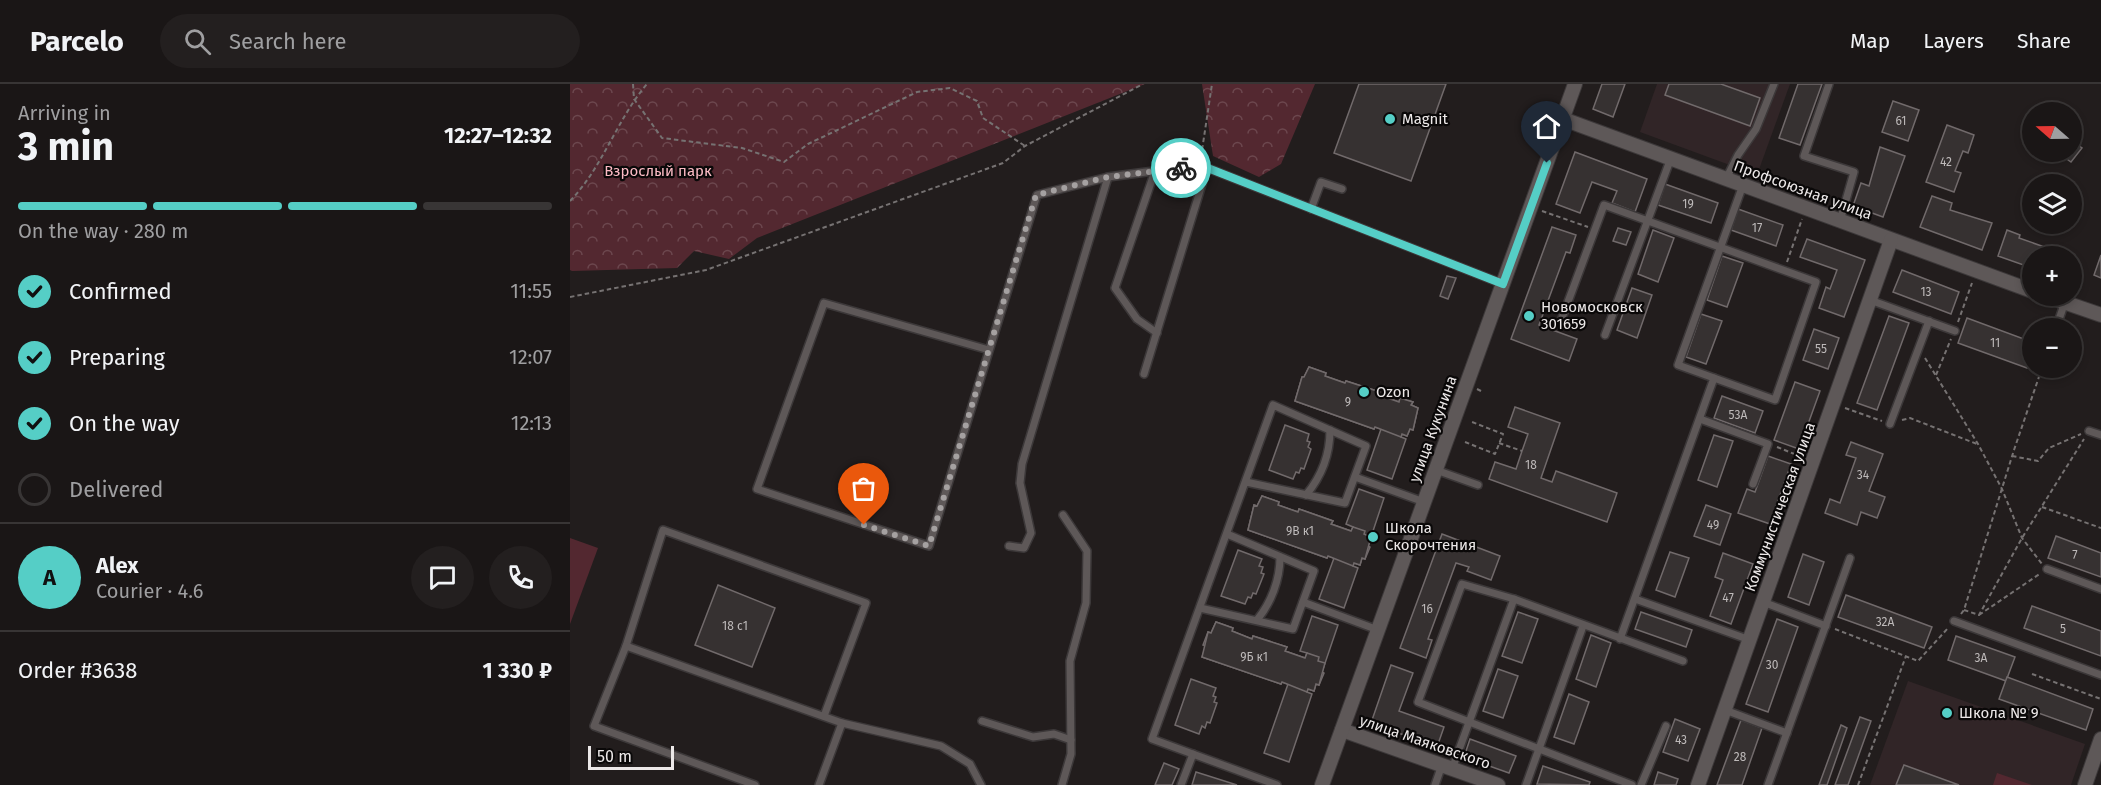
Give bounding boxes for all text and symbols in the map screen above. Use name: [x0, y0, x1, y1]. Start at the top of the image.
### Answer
search box: [160, 14, 580, 68]
text: Parcelo: [30, 25, 124, 58]
icon: search: [181, 25, 214, 58]
text: Search here: [229, 28, 346, 55]
text: Map: [1850, 28, 1890, 54]
text: Layers: [1923, 28, 1984, 54]
text: Share: [2017, 28, 2071, 54]
text: Arriving in: [18, 101, 111, 125]
pin: [1521, 101, 1572, 163]
north arrow: [2022, 102, 2082, 162]
map controls: [2022, 102, 2082, 378]
place label: Magnit: [1402, 110, 1449, 128]
icon: home: [1530, 110, 1563, 143]
marker: Magnit: [1383, 112, 1397, 126]
house number: 61: [1895, 114, 1907, 128]
text: 12:27–12:32: [444, 122, 552, 149]
text: 3 min: [18, 124, 114, 170]
courier: [1151, 138, 1211, 198]
icon: bike: [1165, 152, 1198, 185]
house number: 42: [1940, 155, 1952, 169]
street label: Профсоюзная улица: [1731, 157, 1875, 223]
park label: Взрослый парк: [604, 162, 712, 180]
button: layers: [2022, 174, 2082, 234]
house number: 19: [1682, 197, 1694, 211]
text: On the way · 280 m: [18, 219, 188, 243]
house number: 17: [1752, 221, 1762, 235]
button: +: [2022, 246, 2082, 306]
icon: check: [18, 275, 51, 308]
text: Confirmed: [69, 278, 172, 305]
text: 11:55: [510, 279, 552, 303]
house number: 13: [1920, 285, 1932, 299]
place label: Новомосковск 301659: [1541, 298, 1643, 333]
marker: Новомосковск 301659: [1522, 309, 1536, 323]
button: −: [2022, 318, 2082, 378]
house number: 11: [1990, 336, 2000, 350]
icon: check: [18, 341, 51, 374]
house number: 55: [1815, 342, 1827, 356]
text: Preparing: [69, 344, 165, 371]
text: 12:07: [509, 345, 552, 369]
street label: улица Кукунина: [1405, 373, 1461, 485]
place label: Ozon: [1376, 383, 1410, 401]
marker: Ozon: [1357, 385, 1371, 399]
house number: 9: [1345, 395, 1351, 409]
icon: check: [18, 407, 51, 440]
house number: 53А: [1729, 408, 1748, 422]
text: On the way: [69, 410, 180, 437]
text: 12:13: [511, 411, 552, 435]
street label: Коммунистическая улица: [1741, 420, 1819, 594]
house number: 18: [1525, 458, 1537, 472]
pin: [838, 463, 889, 525]
house number: 34: [1857, 468, 1870, 482]
icon: bag: [847, 472, 880, 505]
text: Delivered: [69, 476, 164, 503]
house number: 49: [1707, 518, 1719, 532]
place label: Школа Скорочтения: [1385, 519, 1476, 554]
house number: 9В к1: [1286, 524, 1314, 538]
marker: Школа Скорочтения: [1366, 530, 1380, 544]
button: chat: [411, 546, 474, 609]
button: phone: [489, 546, 552, 609]
house number: 7: [2072, 548, 2078, 562]
text: Alex: [96, 552, 139, 579]
text: A: [43, 564, 56, 591]
text: Courier · 4.6: [96, 579, 203, 603]
house number: 47: [1722, 591, 1734, 605]
house number: 16: [1421, 602, 1433, 616]
house number: 32А: [1876, 615, 1894, 629]
house number: 18 с1: [722, 619, 748, 633]
house number: 5: [2060, 622, 2066, 636]
house number: 9Б к1: [1240, 650, 1268, 664]
house number: 3А: [1975, 651, 1988, 665]
text: Order #3638: [18, 657, 137, 684]
text: 1 330 ₽: [483, 657, 552, 684]
house number: 30: [1766, 658, 1779, 672]
place label: Школа № 9: [1959, 704, 2039, 722]
marker: Школа № 9: [1940, 706, 1954, 720]
street label: улица Маяковского: [1357, 711, 1493, 773]
house number: 43: [1675, 733, 1687, 747]
scale bar: [588, 743, 674, 770]
text: 50 m: [597, 747, 632, 766]
house number: 28: [1734, 750, 1747, 764]

